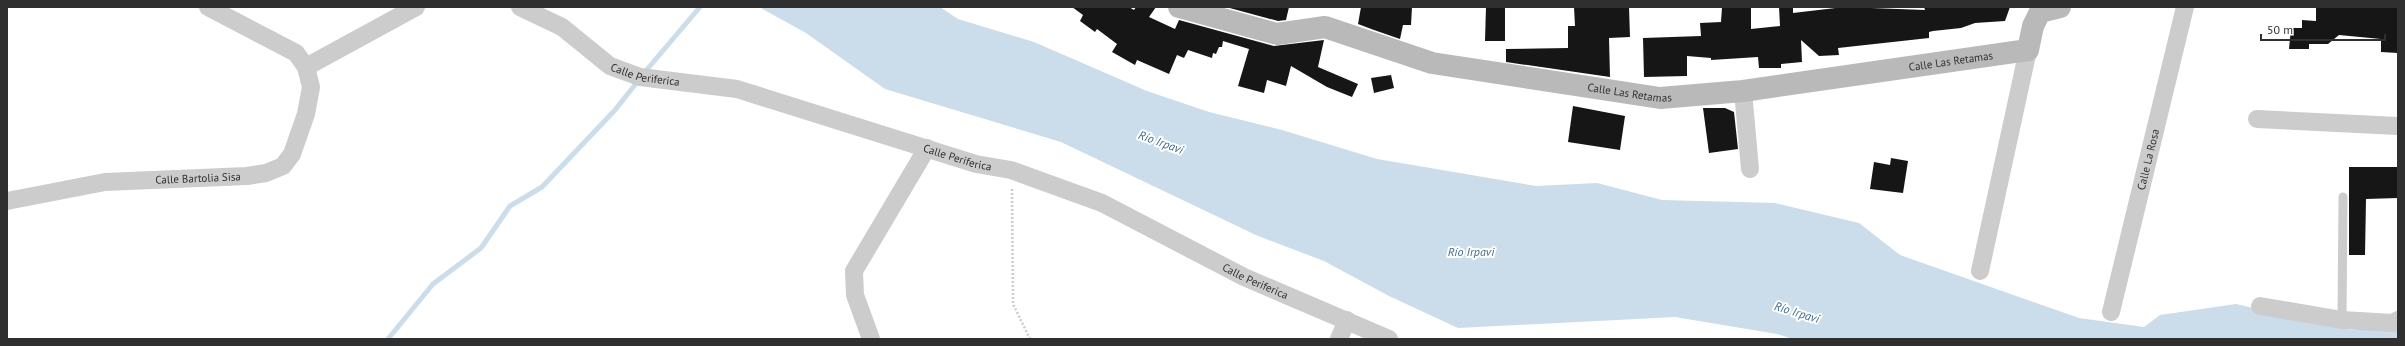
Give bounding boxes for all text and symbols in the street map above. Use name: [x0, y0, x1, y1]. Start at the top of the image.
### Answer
scale bar: [2261, 16, 2385, 42]
text: 50 m: [2267, 22, 2293, 37]
street label: Calle Las Retamas: [1908, 48, 1994, 74]
street label: Calle Periferica: [609, 60, 681, 89]
street label: Calle Las Retamas: [1587, 80, 1673, 105]
water label: Río Irpavi: [1137, 127, 1186, 157]
street label: Calle La Rosa: [2134, 127, 2162, 191]
street label: Calle Periferica: [922, 141, 993, 174]
street label: Calle Bartolia Sisa: [155, 169, 241, 187]
water label: Río Irpavi: [1448, 244, 1495, 259]
street label: Calle Periferica: [1220, 260, 1290, 302]
water label: Río Irpavi: [1773, 298, 1822, 326]

